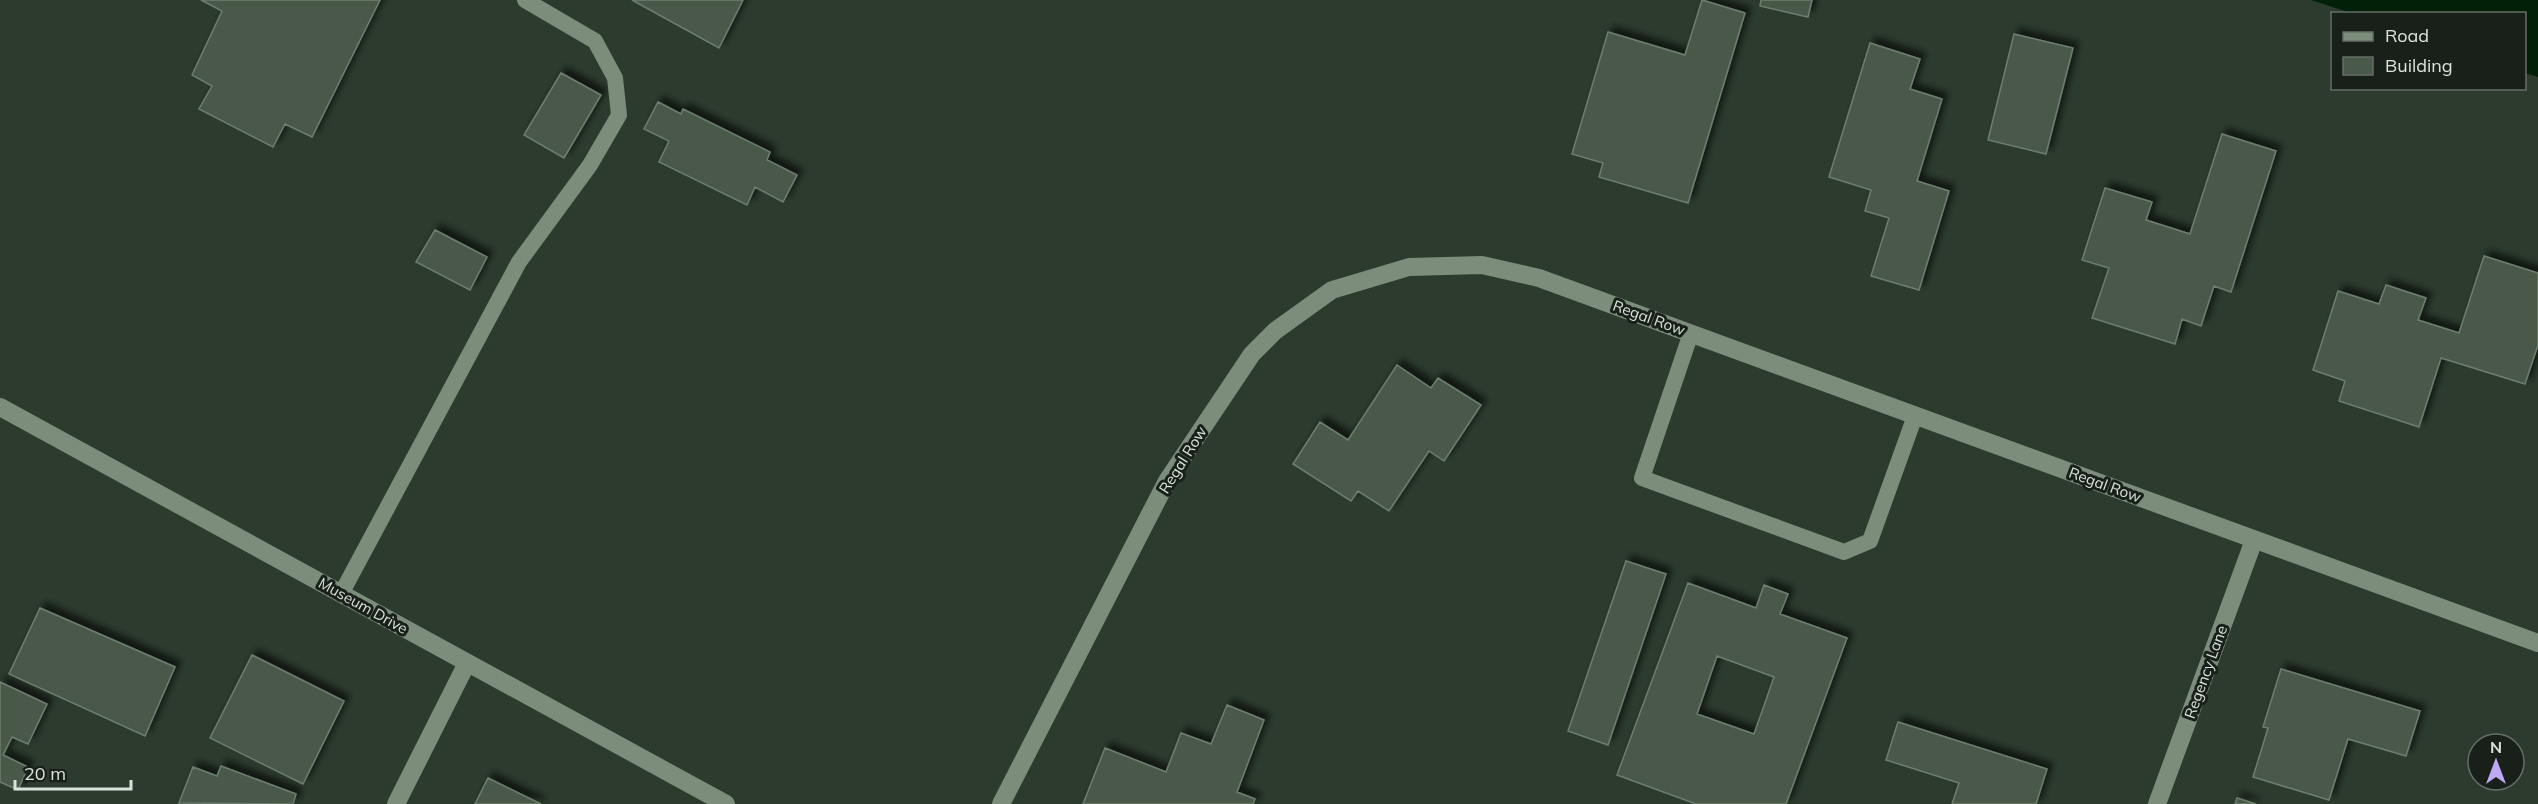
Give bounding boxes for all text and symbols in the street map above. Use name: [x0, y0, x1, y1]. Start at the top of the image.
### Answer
legend: [2331, 12, 2526, 90]
text: Road: [2385, 24, 2429, 47]
text: Building: [2385, 54, 2453, 77]
street label: Regal Row: [1610, 296, 1688, 339]
street label: Regal Row: [1154, 423, 1211, 497]
street label: Regal Row: [2066, 463, 2144, 506]
street label: Museum Drive: [315, 573, 411, 638]
street label: Regency Lane: [2180, 623, 2231, 721]
north arrow: [2466, 732, 2526, 792]
text: N: [2490, 737, 2502, 757]
scale bar: [15, 753, 130, 791]
text: 20 m: [24, 762, 66, 785]

